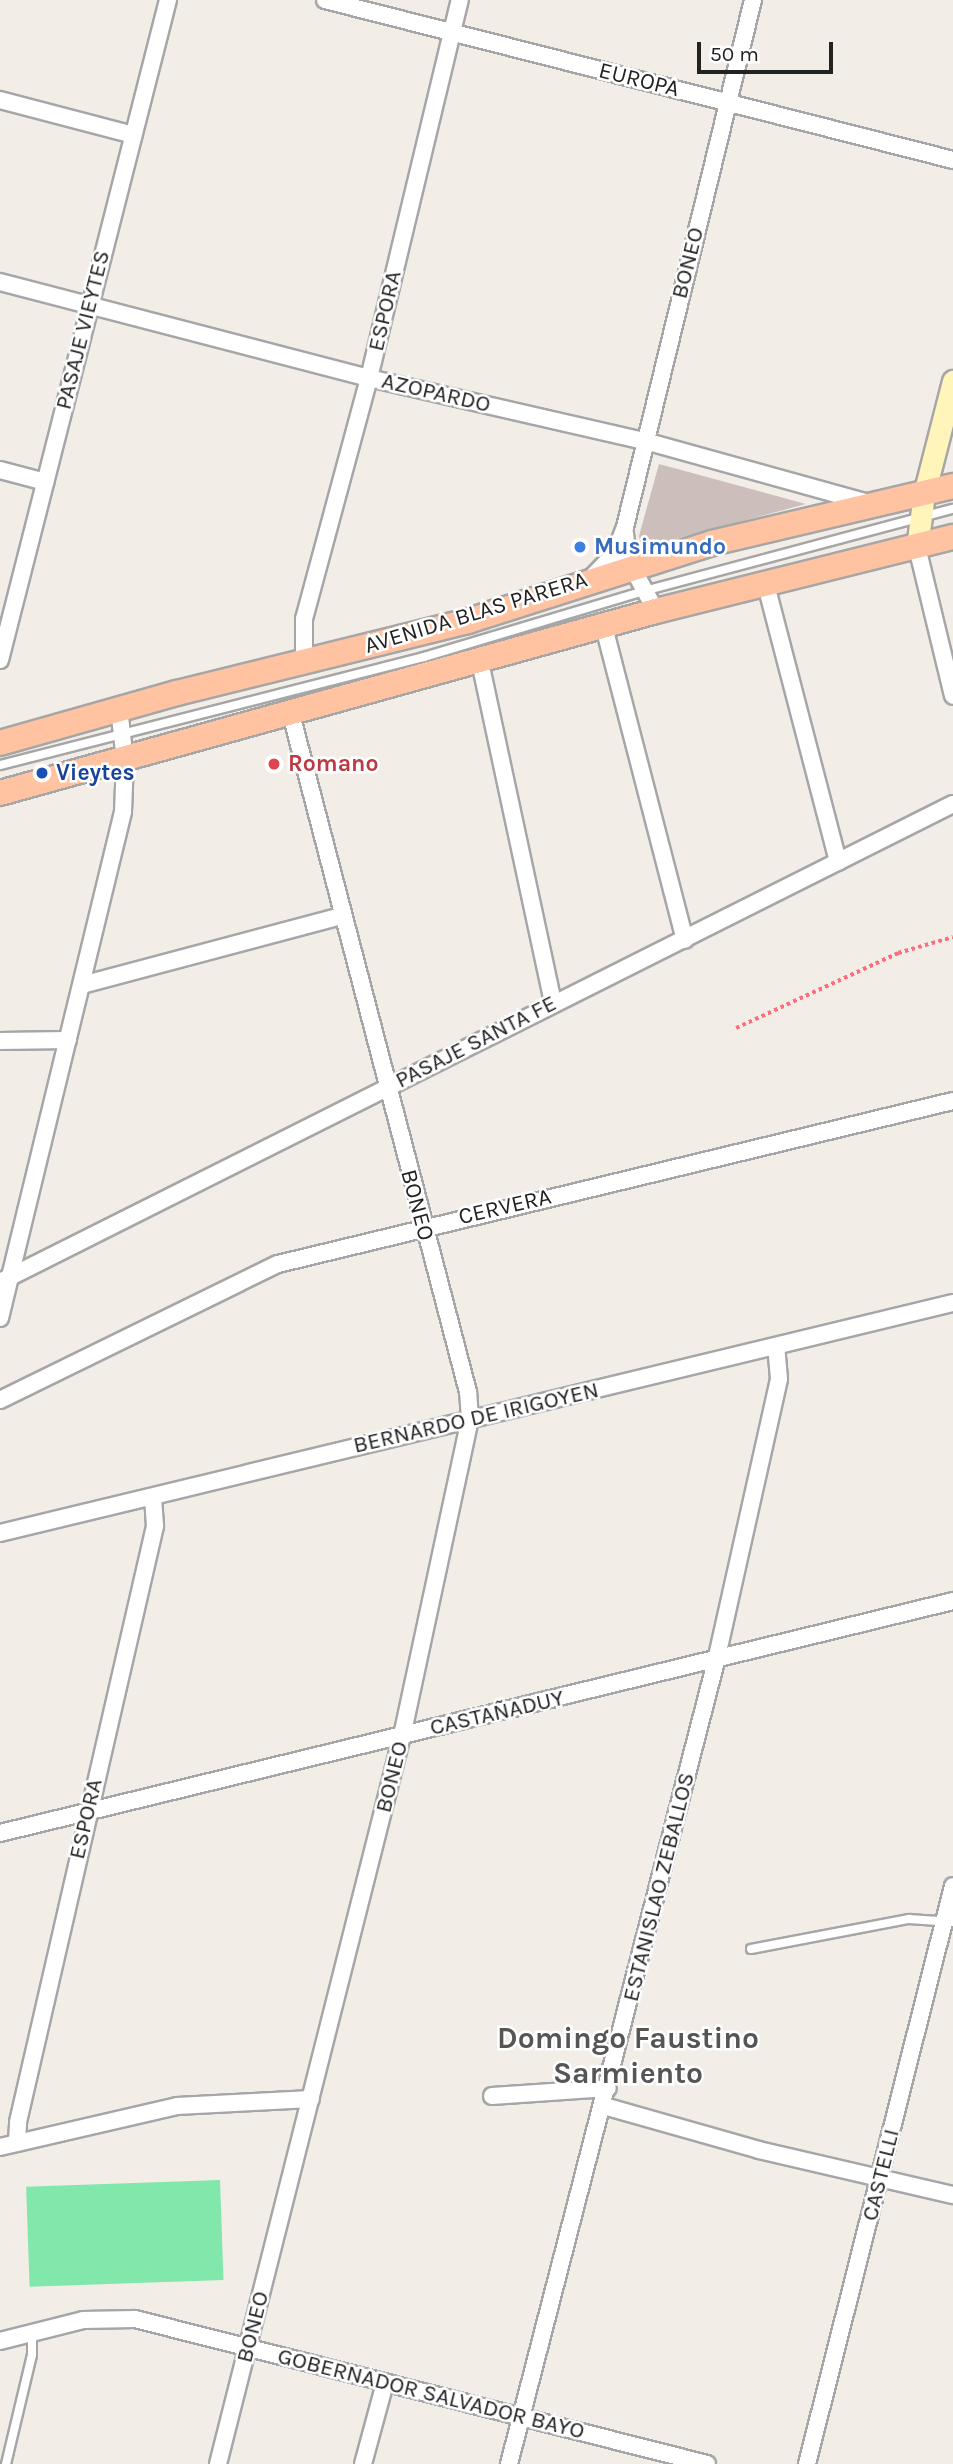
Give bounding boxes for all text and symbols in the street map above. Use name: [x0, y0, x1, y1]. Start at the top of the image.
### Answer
scale bar: [701, 28, 838, 72]
text: 50 m: [710, 42, 759, 66]
street label: EUROPA: [596, 57, 682, 103]
street label: BONEO: [666, 224, 710, 302]
street label: PASAJE VIEYTES: [50, 248, 116, 412]
street label: ESPORA: [362, 268, 408, 354]
street label: AZOPARDO: [379, 367, 493, 419]
place label: Musimundo: [594, 533, 726, 561]
marker: Musimundo: [572, 539, 588, 555]
street label: AVENIDA BLAS PARERA: [361, 566, 591, 660]
place label: Romano: [288, 750, 378, 778]
marker: Romano: [266, 756, 282, 772]
place label: Vieytes: [56, 759, 135, 787]
marker: Vieytes: [34, 765, 50, 781]
street label: PASAJE SANTA FE: [391, 990, 561, 1094]
street label: BONEO: [394, 1166, 440, 1244]
street label: CERVERA: [456, 1183, 554, 1231]
street label: BERNARDO DE IRIGOYEN: [351, 1376, 601, 1460]
street label: CASTAÑADUY: [427, 1684, 567, 1742]
street label: BONEO: [370, 1738, 414, 1816]
street label: ESTANISLAO ZEBALLOS: [617, 1770, 701, 2004]
street label: ESPORA: [63, 1776, 109, 1862]
district label: Domingo Faustino Sarmiento: [497, 2020, 759, 2090]
street label: CASTELLI: [856, 2126, 906, 2224]
street label: BONEO: [231, 2288, 275, 2366]
street label: GOBERNADOR SALVADOR BAYO: [275, 2342, 587, 2446]

